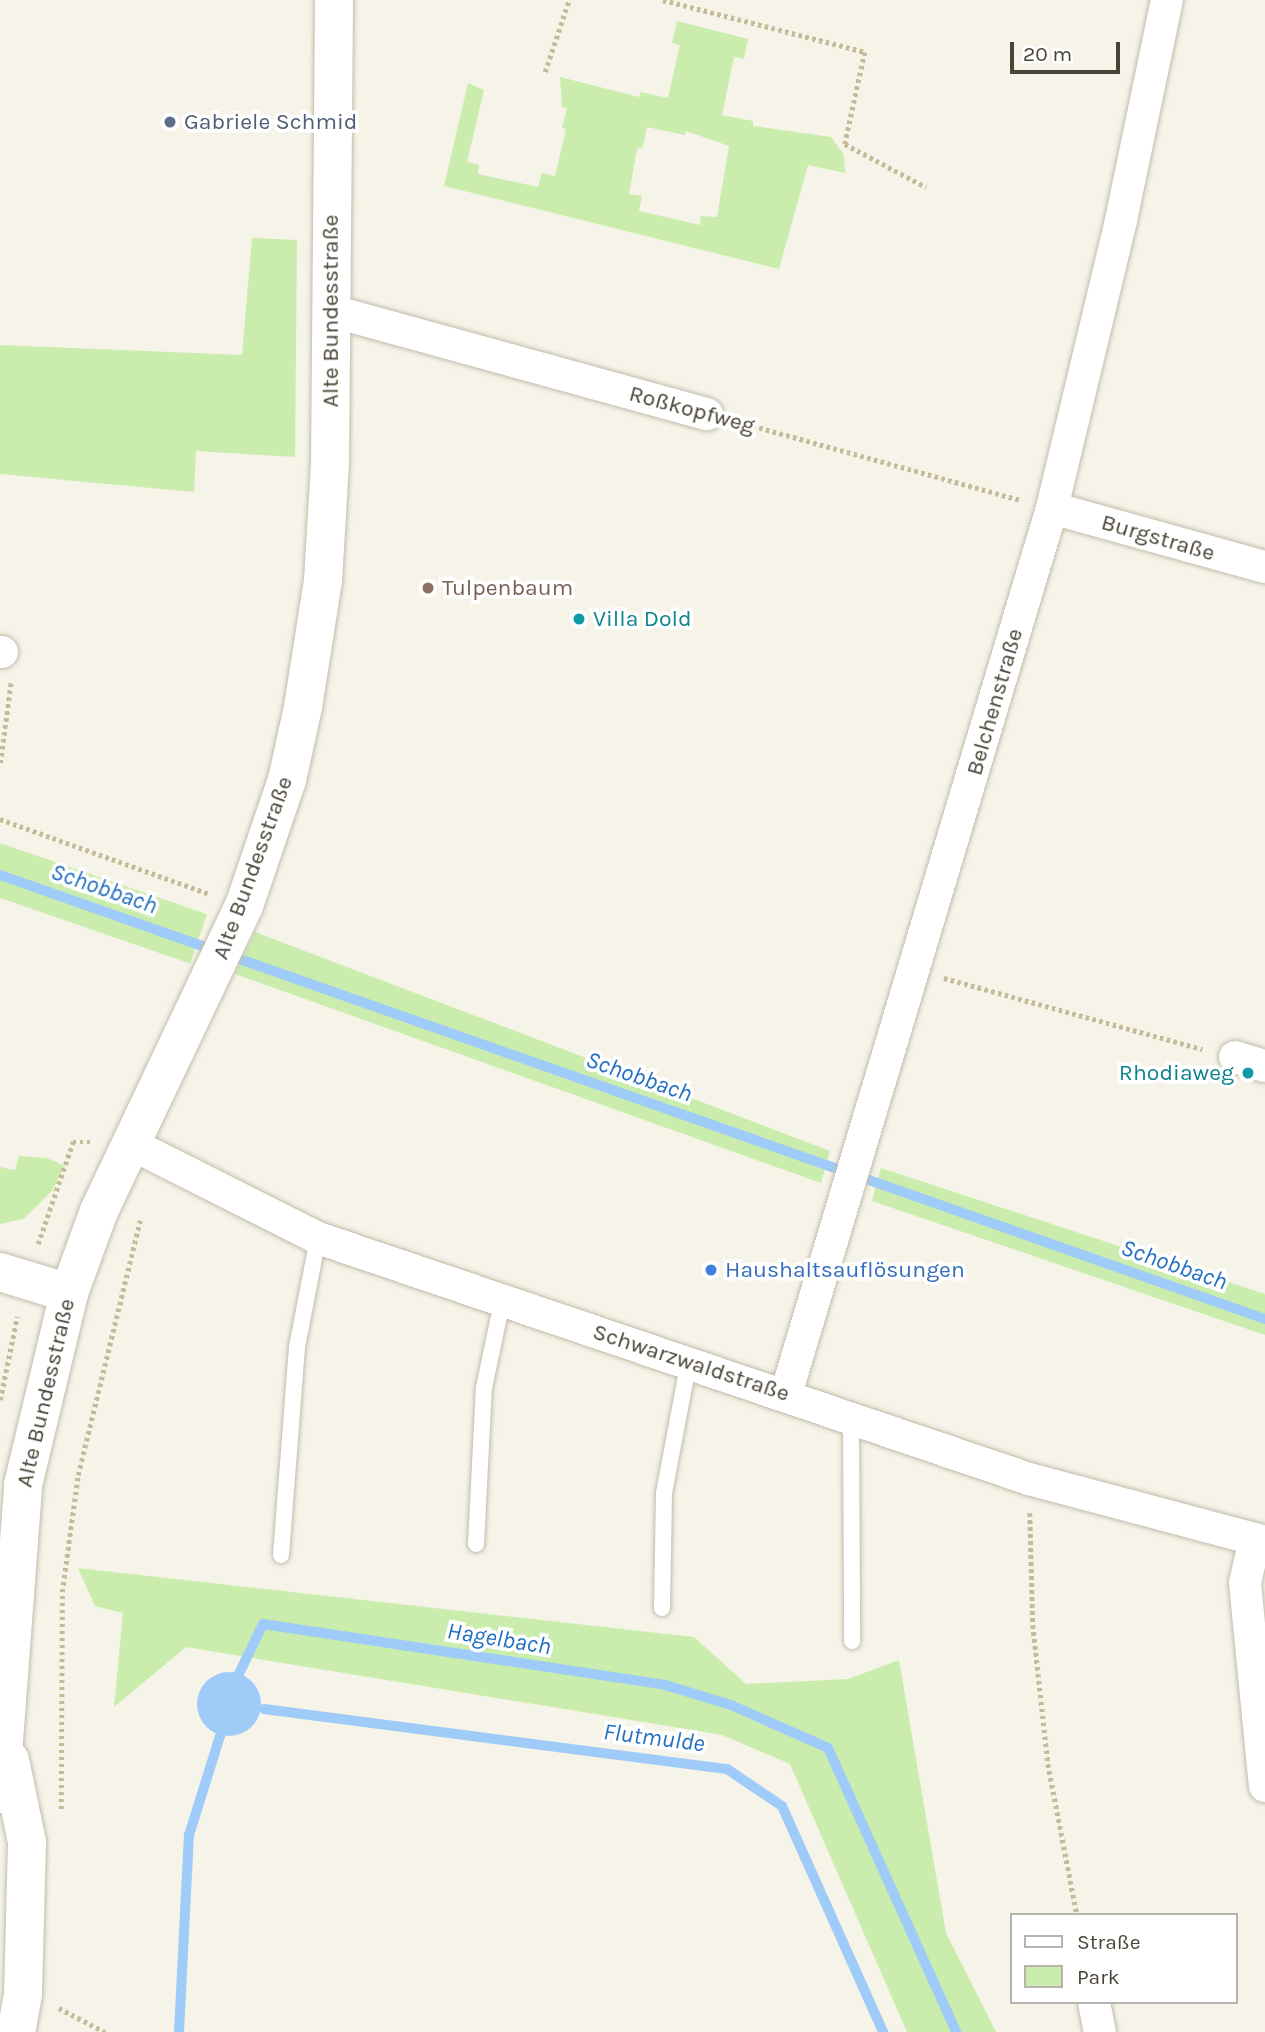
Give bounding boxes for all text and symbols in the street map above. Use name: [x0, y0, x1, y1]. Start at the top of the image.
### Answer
scale bar: [1013, 28, 1123, 72]
text: 20 m: [1023, 42, 1072, 66]
place label: Gabriele Schmid: [184, 108, 357, 136]
marker: Gabriele Schmid: [162, 114, 178, 130]
street label: Alte Bundesstraße: [317, 215, 345, 407]
street label: Roßkopfweg: [626, 380, 758, 440]
street label: Burgstraße: [1098, 509, 1218, 567]
place label: Tulpenbaum: [442, 574, 573, 602]
marker: Tulpenbaum: [420, 580, 436, 596]
place label: Villa Dold: [593, 605, 692, 633]
marker: Villa Dold: [571, 611, 587, 627]
street label: Belchenstraße: [961, 625, 1029, 779]
street label: Alte Bundesstraße: [207, 773, 299, 963]
water label: Schobbach: [47, 857, 161, 921]
water label: Schobbach: [582, 1045, 696, 1109]
place label: Rhodiaweg: [1119, 1059, 1234, 1087]
marker: Rhodiaweg: [1240, 1065, 1256, 1081]
water label: Schobbach: [1117, 1233, 1231, 1297]
place label: Haushaltsauflösungen: [725, 1256, 965, 1284]
marker: Haushaltsauflösungen: [703, 1262, 719, 1278]
street label: Alte Bundesstraße: [11, 1296, 81, 1490]
street label: Schwarzwaldstraße: [589, 1318, 793, 1408]
water label: Hagelbach: [445, 1617, 553, 1661]
water label: Flutmulde: [602, 1718, 706, 1758]
legend: [1010, 1913, 1237, 2004]
text: Straße: [1077, 1930, 1140, 1954]
text: Park: [1077, 1965, 1120, 1989]

